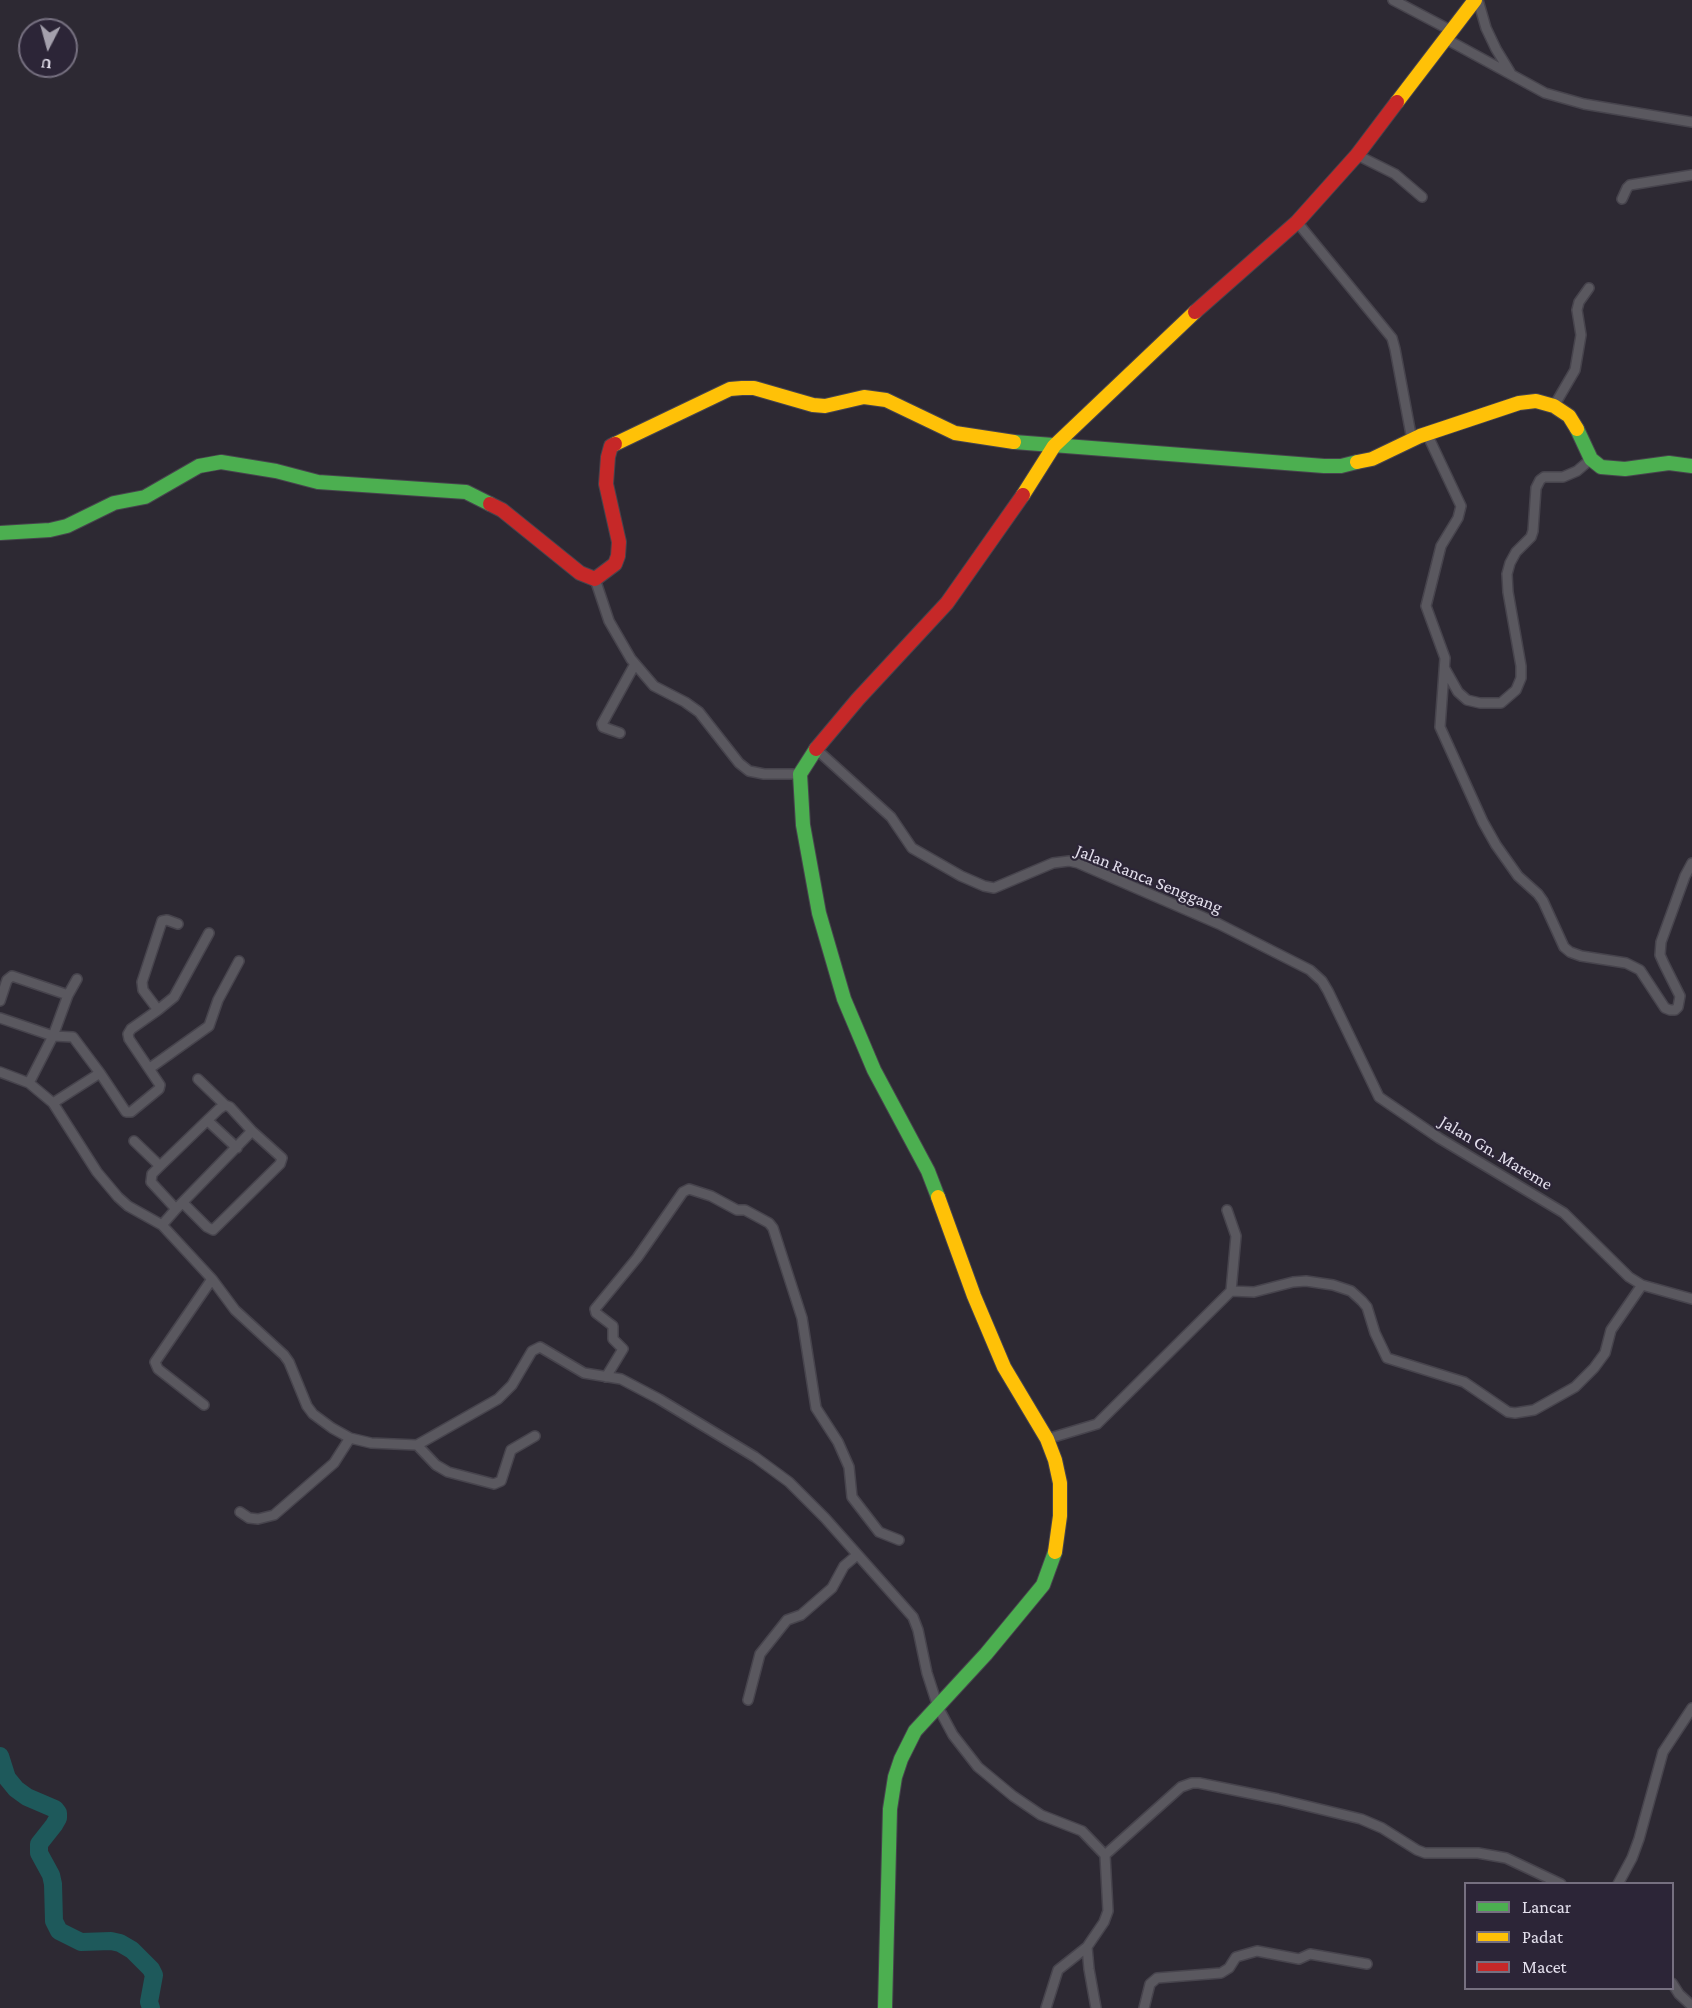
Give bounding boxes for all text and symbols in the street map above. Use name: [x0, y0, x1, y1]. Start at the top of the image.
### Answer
north arrow: [18, 18, 78, 78]
text: U: [40, 55, 53, 73]
street label: Jalan Ranca Senggang: [1072, 840, 1226, 918]
street label: Jalan Gn. Mareme: [1436, 1111, 1556, 1195]
legend: [1464, 1882, 1674, 1990]
text: Lancar: [1522, 1897, 1571, 1917]
text: Padat: [1522, 1927, 1563, 1947]
text: Macet: [1522, 1957, 1567, 1977]

